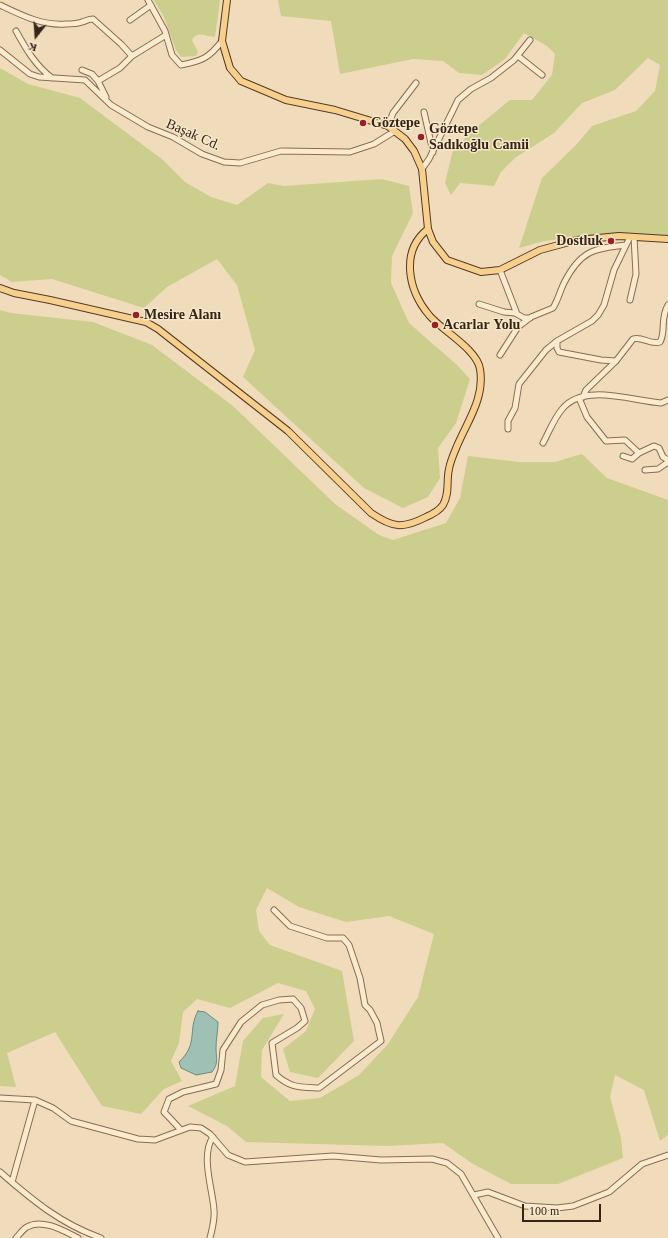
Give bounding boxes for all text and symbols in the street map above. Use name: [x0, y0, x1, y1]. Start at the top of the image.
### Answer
north arrow: [16, 16, 56, 56]
text: K: [27, 40, 38, 54]
place label: Göztepe: [371, 115, 420, 131]
street label: Başak Cd.: [163, 116, 223, 154]
marker: Göztepe: [358, 118, 368, 128]
place label: Göztepe Sadıkoğlu Camii: [429, 121, 529, 154]
marker: Göztepe Sadıkoğlu Camii: [416, 132, 426, 142]
place label: Dostluk: [556, 233, 603, 249]
marker: Dostluk: [606, 236, 616, 246]
place label: Mesire Alanı: [144, 307, 221, 323]
marker: Mesire Alanı: [131, 310, 141, 320]
place label: Acarlar Yolu: [443, 317, 520, 333]
marker: Acarlar Yolu: [430, 320, 440, 330]
scale bar: [524, 1196, 603, 1222]
text: 100 m: [529, 1204, 559, 1218]

